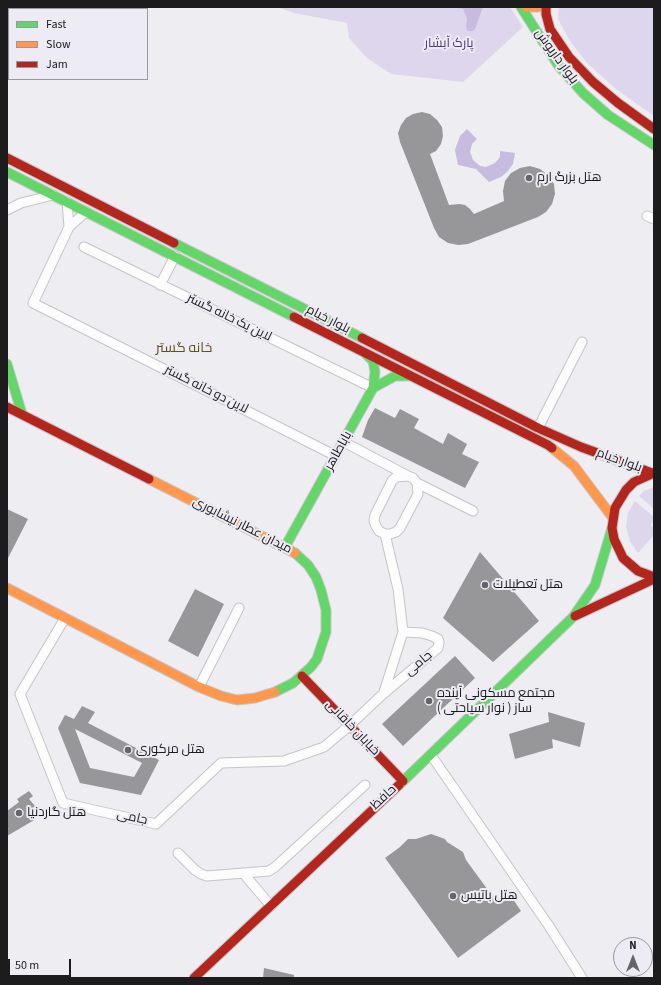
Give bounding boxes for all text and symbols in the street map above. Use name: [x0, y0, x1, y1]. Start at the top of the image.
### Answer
legend: [8, 8, 148, 80]
text: Fast: [46, 16, 66, 33]
street label: بلوار داریوش: [531, 26, 581, 88]
text: Slow: [46, 36, 71, 53]
park label: پارک آبشار: [425, 36, 473, 52]
text: Jam: [46, 56, 68, 73]
place label: هتل بزرگ ارم: [537, 170, 601, 186]
marker: هتل بزرگ ارم: [524, 173, 534, 183]
street label: لاین یک خانه گستر: [184, 291, 274, 345]
street label: بلوار خیام: [303, 302, 353, 338]
district label: خانه گستر: [156, 341, 212, 357]
street label: لاین دو خانه گستر: [162, 362, 250, 418]
street label: باباطاهر: [322, 429, 356, 473]
street label: بلوار خیام: [594, 446, 644, 476]
street label: میدان عطار نیشابوری: [190, 494, 294, 558]
place label: هتل تعطیلات: [493, 577, 563, 593]
marker: هتل تعطیلات: [480, 580, 490, 590]
street label: جامی: [402, 648, 436, 680]
place label: مجتمع مسکونی آینده ساز ( نوار سیاحتی ): [437, 686, 555, 717]
marker: مجتمع مسکونی آینده ساز ( نوار سیاحتی ): [424, 696, 434, 706]
street label: خیابان خاقانی: [322, 697, 382, 759]
place label: هتل مرکوری: [136, 742, 205, 758]
marker: هتل مرکوری: [123, 745, 133, 755]
street label: حافظ: [368, 782, 400, 814]
place label: هتل گاردنیا: [27, 805, 86, 821]
street label: جامی: [115, 807, 149, 829]
marker: هتل گاردنیا: [14, 808, 24, 818]
place label: هتل باتیس: [461, 888, 518, 904]
marker: هتل باتیس: [448, 891, 458, 901]
north arrow: [613, 937, 653, 977]
text: N: [629, 938, 637, 953]
scale bar: [10, 951, 73, 977]
text: 50 m: [15, 957, 39, 974]

